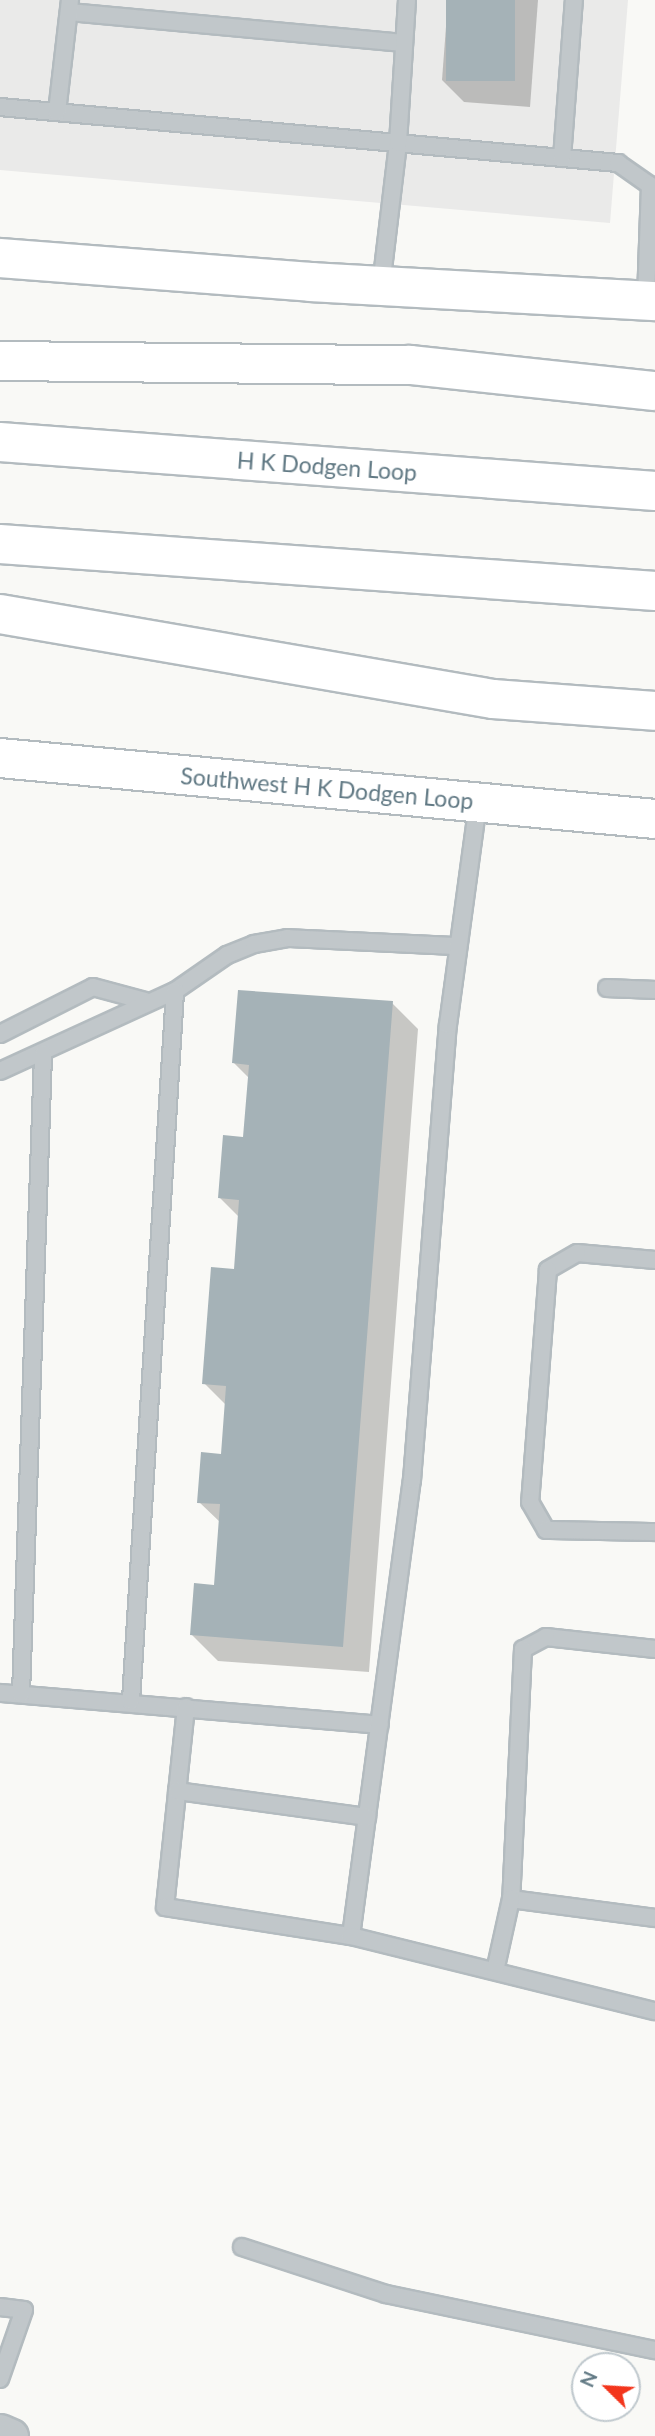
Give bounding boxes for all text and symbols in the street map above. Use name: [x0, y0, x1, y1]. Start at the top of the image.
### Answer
street label: H K Dodgen Loop: [236, 446, 418, 486]
street label: Southwest H K Dodgen Loop: [179, 761, 475, 815]
north arrow: [571, 2352, 641, 2422]
text: N: [575, 2368, 602, 2390]

